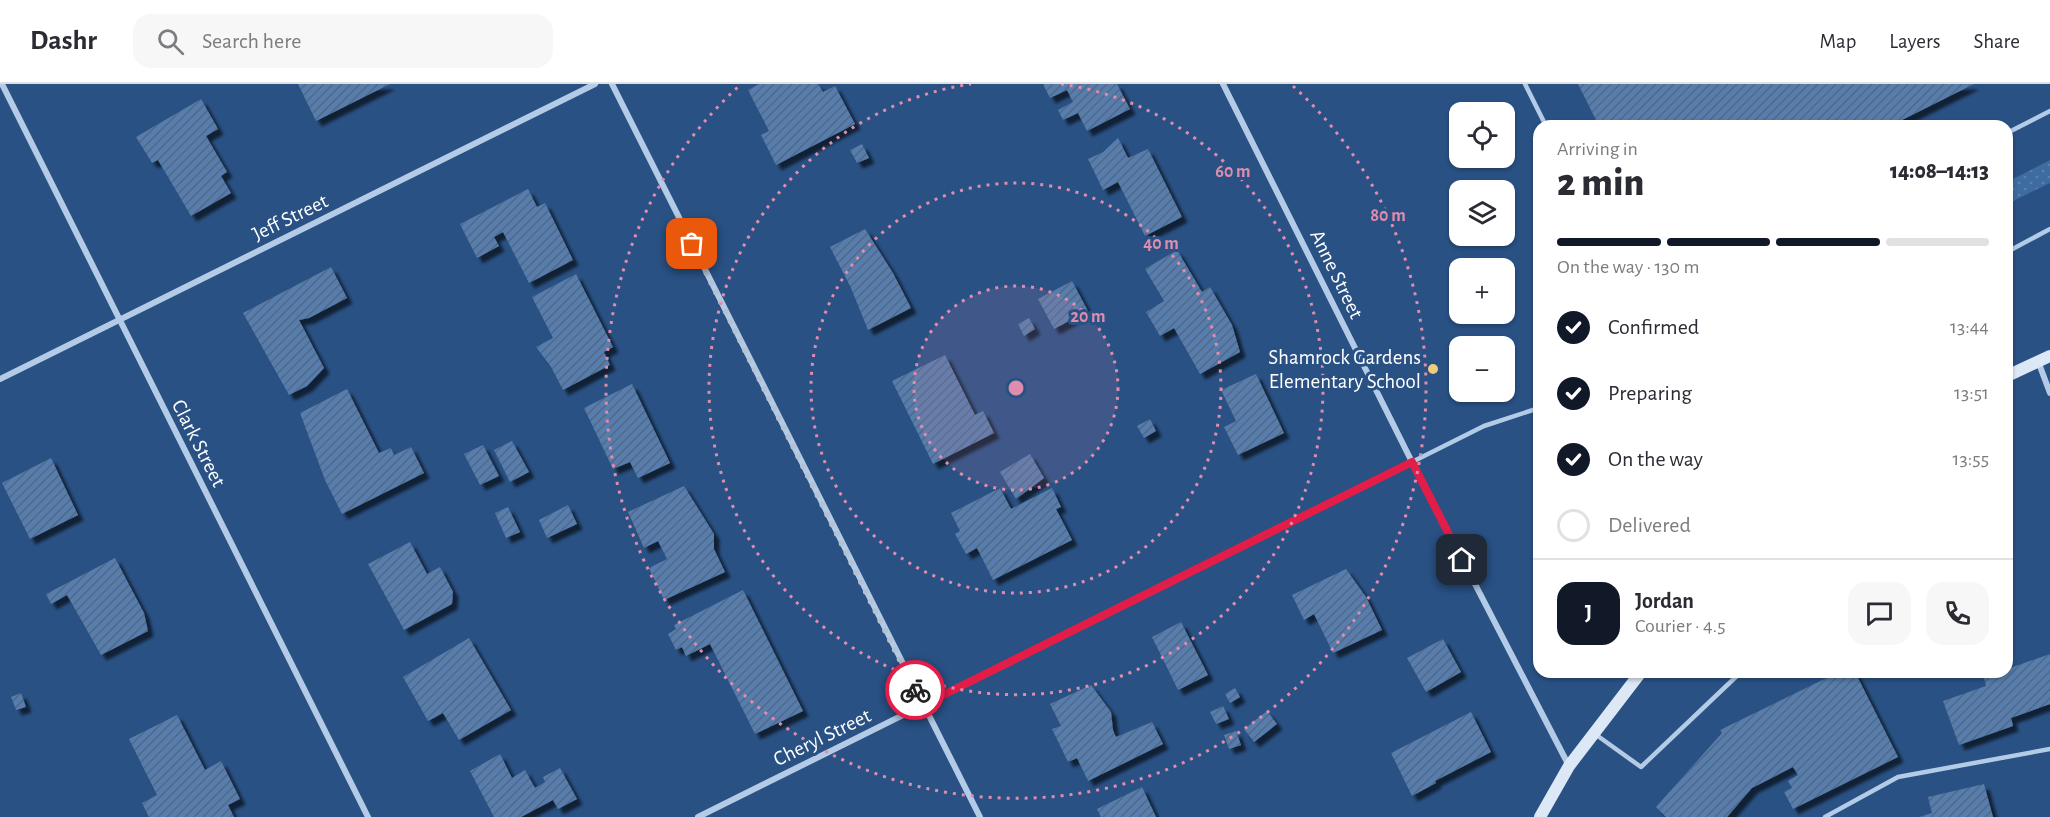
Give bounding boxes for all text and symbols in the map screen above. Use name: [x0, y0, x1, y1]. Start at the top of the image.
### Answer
search box: [133, 14, 553, 68]
icon: search: [154, 25, 187, 58]
text: Dashr: [30, 27, 97, 55]
text: Search here: [202, 30, 301, 52]
text: Map: [1820, 31, 1856, 52]
text: Layers: [1889, 31, 1940, 52]
text: Share: [1973, 31, 2020, 52]
map controls: [1449, 102, 1515, 402]
button: locate: [1449, 102, 1515, 168]
text: Arriving in: [1557, 139, 1638, 159]
text: 14:08–14:13: [1890, 160, 1989, 182]
text: 60 m: [1215, 163, 1251, 181]
text: 2 min: [1557, 164, 1644, 203]
button: layers: [1449, 180, 1515, 246]
street label: Jeff Street: [249, 190, 332, 245]
text: 80 m: [1370, 207, 1406, 225]
pin: [666, 218, 717, 269]
street label: Anne Street: [1306, 226, 1367, 322]
icon: bag: [675, 227, 708, 260]
text: 40 m: [1143, 235, 1179, 253]
text: On the way · 130 m: [1557, 257, 1699, 277]
button: +: [1449, 258, 1515, 324]
text: 20 m: [1070, 308, 1106, 326]
icon: check: [1557, 311, 1590, 344]
text: Confirmed: [1608, 316, 1699, 338]
text: 13:44: [1950, 317, 1989, 337]
button: −: [1449, 336, 1515, 402]
place label: Shamrock Gardens Elementary School: [1268, 347, 1421, 392]
marker: Shamrock Gardens Elementary School: [1426, 362, 1440, 376]
icon: check: [1557, 377, 1590, 410]
centre of rings: [1006, 378, 1026, 398]
text: Preparing: [1608, 382, 1692, 404]
text: 13:51: [1954, 383, 1989, 403]
street label: Clark Street: [168, 396, 230, 491]
icon: check: [1557, 443, 1590, 476]
text: On the way: [1608, 448, 1703, 470]
text: 13:55: [1953, 449, 1989, 469]
text: Delivered: [1608, 514, 1691, 536]
pin: [1436, 534, 1487, 585]
icon: home: [1445, 543, 1478, 576]
button: chat: [1848, 582, 1911, 645]
button: phone: [1926, 582, 1989, 645]
text: Jordan: [1635, 590, 1694, 612]
text: J: [1585, 602, 1592, 624]
text: Courier · 4.5: [1635, 616, 1726, 636]
courier: [885, 660, 945, 720]
icon: bike: [899, 674, 932, 707]
street label: Cheryl Street: [770, 705, 875, 770]

